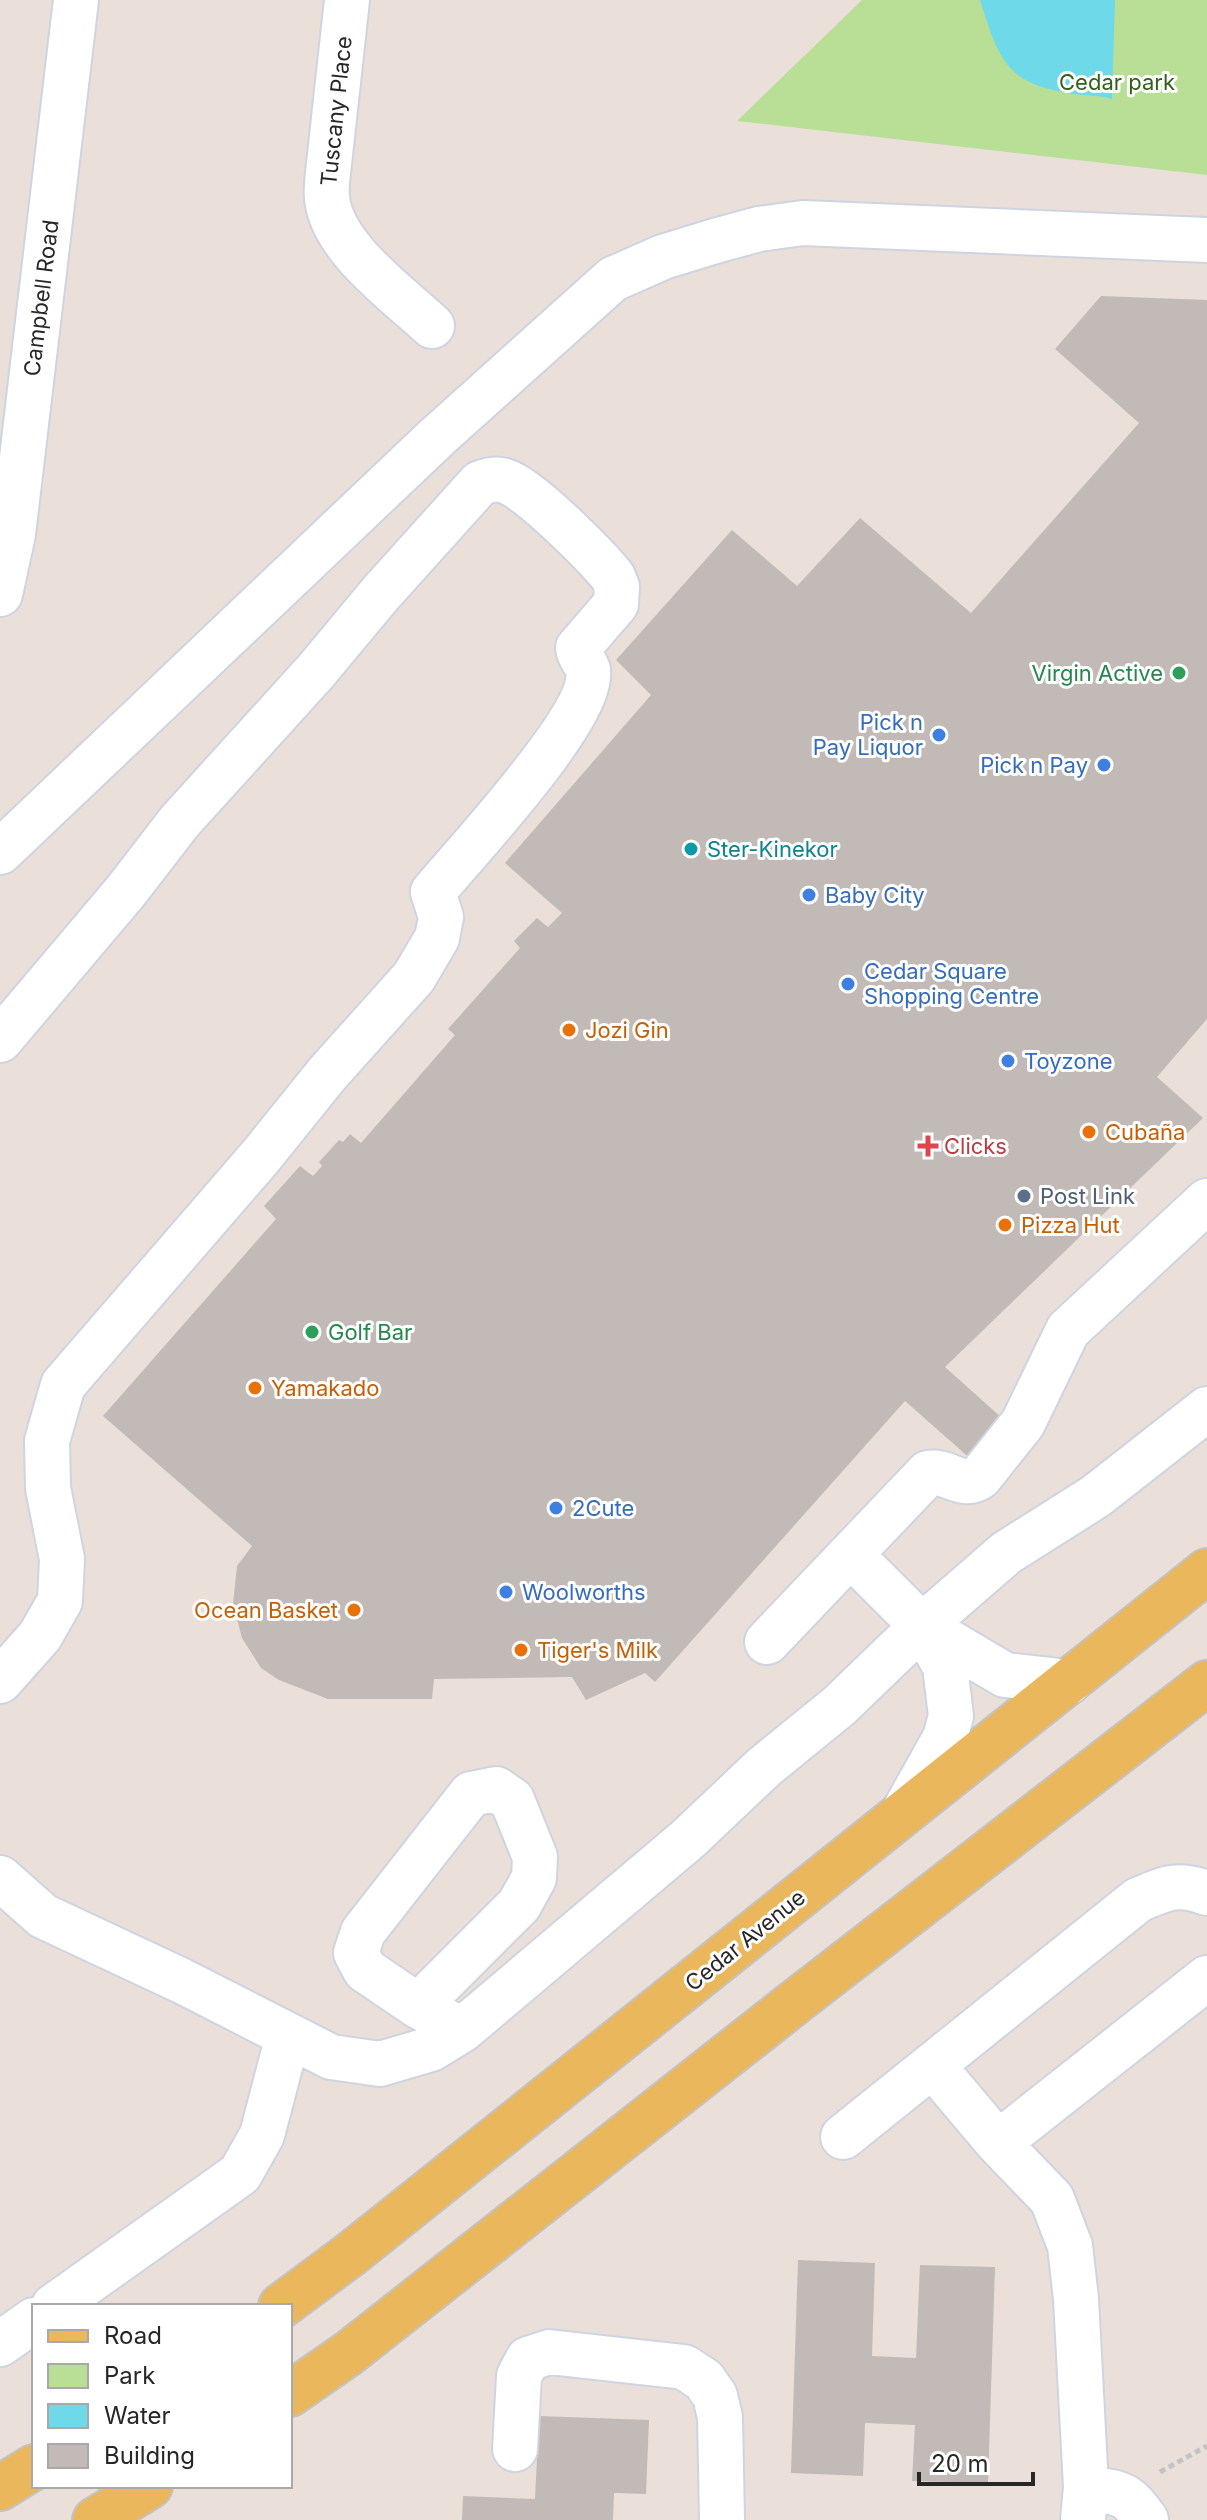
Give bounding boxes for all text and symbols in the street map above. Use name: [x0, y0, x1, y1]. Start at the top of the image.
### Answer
street label: Tuscany Place: [315, 35, 357, 187]
park label: Cedar park: [1059, 69, 1175, 95]
street label: Campbell Road: [19, 218, 63, 378]
place label: Virgin Active: [1032, 660, 1163, 686]
marker: Virgin Active: [1170, 664, 1188, 682]
place label: Pick n Pay Liquor: [813, 709, 923, 760]
marker: Pick n Pay Liquor: [930, 726, 948, 744]
place label: Pick n Pay: [980, 752, 1088, 778]
marker: Pick n Pay: [1095, 756, 1113, 774]
place label: Ster-Kinekor: [707, 836, 838, 862]
marker: Ster-Kinekor: [682, 840, 700, 858]
place label: Baby City: [825, 882, 925, 908]
marker: Baby City: [800, 886, 818, 904]
place label: Cedar Square Shopping Centre: [864, 958, 1039, 1009]
marker: Cedar Square Shopping Centre: [839, 975, 857, 993]
place label: Jozi Gin: [585, 1017, 669, 1043]
marker: Jozi Gin: [560, 1021, 578, 1039]
place label: Toyzone: [1024, 1048, 1112, 1074]
marker: Toyzone: [999, 1052, 1017, 1070]
place label: Cubaña: [1105, 1119, 1185, 1145]
marker: Cubaña: [1080, 1123, 1098, 1141]
place label: Clicks: [944, 1133, 1007, 1159]
marker: Clicks: [919, 1137, 937, 1155]
place label: Post Link: [1040, 1183, 1135, 1209]
marker: Post Link: [1015, 1187, 1033, 1205]
place label: Pizza Hut: [1021, 1212, 1120, 1238]
marker: Pizza Hut: [996, 1216, 1014, 1234]
place label: Golf Bar: [328, 1319, 412, 1345]
marker: Golf Bar: [303, 1323, 321, 1341]
place label: Yamakado: [271, 1375, 379, 1401]
marker: Yamakado: [246, 1379, 264, 1397]
place label: 2Cute: [572, 1495, 634, 1521]
marker: 2Cute: [547, 1499, 565, 1517]
place label: Woolworths: [522, 1579, 646, 1605]
marker: Woolworths: [497, 1583, 515, 1601]
place label: Ocean Basket: [194, 1597, 338, 1623]
marker: Ocean Basket: [345, 1601, 363, 1619]
place label: Tiger's Milk: [537, 1637, 658, 1663]
marker: Tiger's Milk: [512, 1641, 530, 1659]
street label: Cedar Avenue: [680, 1884, 810, 1996]
legend: [32, 2304, 292, 2488]
text: Road: [104, 2321, 162, 2350]
text: Park: [104, 2361, 155, 2390]
text: Water: [104, 2401, 171, 2430]
scale bar: [919, 2436, 1033, 2486]
text: Building: [104, 2441, 195, 2470]
text: 20 m: [931, 2449, 989, 2478]

